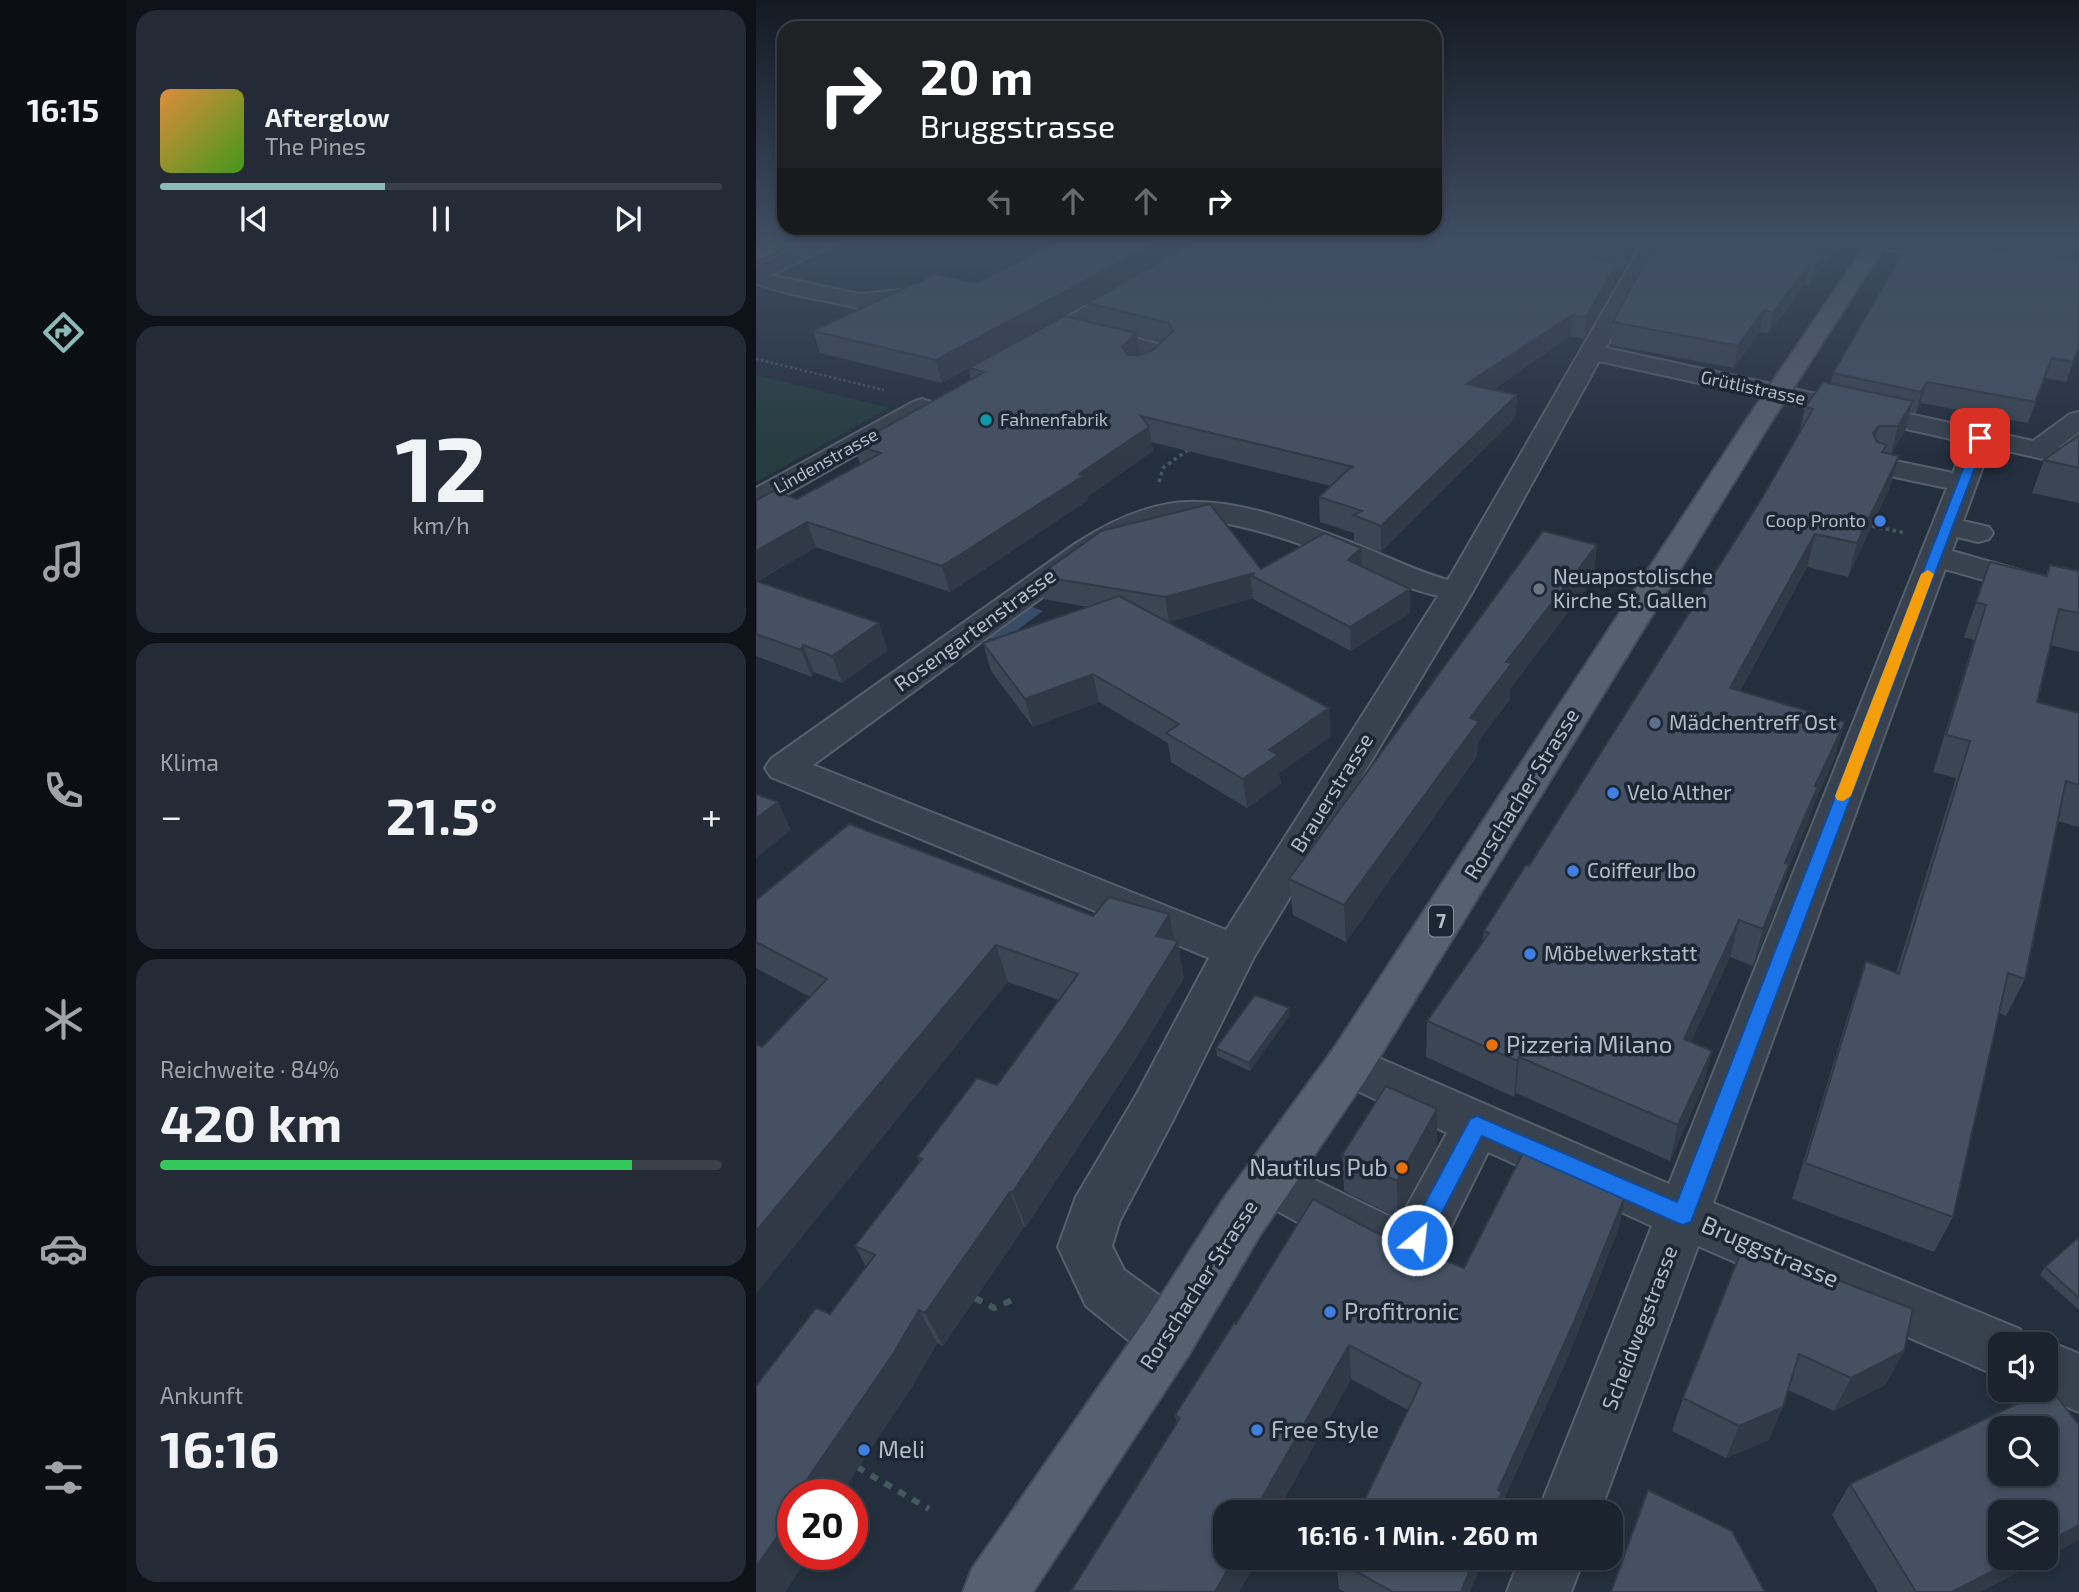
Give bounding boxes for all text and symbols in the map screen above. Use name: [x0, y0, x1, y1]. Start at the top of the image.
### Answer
text: 20 m: [920, 46, 1033, 105]
icon: right: [805, 49, 896, 140]
text: 16:15: [27, 90, 99, 128]
text: Afterglow: [265, 101, 390, 132]
text: Bruggstrasse: [920, 106, 1115, 144]
text: The Pines: [265, 132, 366, 160]
icon: left: [981, 182, 1019, 220]
icon: ahead: [1054, 182, 1092, 220]
icon: ahead: [1127, 182, 1165, 220]
icon: right: [1200, 182, 1238, 220]
icon: previous: [235, 200, 273, 238]
icon: pause: [422, 200, 460, 238]
icon: next: [609, 200, 647, 238]
icon: directions: [39, 308, 88, 357]
street label: Grütlistrasse: [1699, 365, 1808, 409]
place label: Fahnenfabrik: [1000, 408, 1108, 430]
pin: [1950, 408, 2010, 468]
text: 12: [395, 411, 487, 520]
marker: Fahnenfabrik: [978, 412, 994, 428]
icon: arrive: [1961, 419, 1999, 457]
street label: Lindenstrasse: [770, 422, 881, 498]
place label: Coop Pronto: [1765, 509, 1866, 531]
text: km/h: [412, 511, 470, 539]
marker: Coop Pronto: [1872, 513, 1888, 529]
icon: music: [39, 537, 88, 586]
street label: Rosengartenstrasse: [889, 562, 1060, 696]
place label: Neuapostolische Kirche St. Gallen: [1553, 563, 1713, 612]
marker: Neuapostolische Kirche St. Gallen: [1531, 581, 1547, 597]
street label: Rorschacher Strasse: [1458, 703, 1583, 883]
place label: Mädchentreff Ost: [1669, 709, 1837, 734]
marker: Mädchentreff Ost: [1647, 715, 1663, 731]
street label: Brauerstrasse: [1284, 728, 1377, 856]
text: Klima: [160, 748, 219, 776]
icon: phone: [39, 766, 88, 815]
place label: Velo Alther: [1627, 779, 1732, 804]
text: 21.5°: [386, 783, 498, 845]
marker: Velo Alther: [1605, 785, 1621, 801]
text: −: [160, 792, 182, 838]
text: +: [701, 792, 722, 838]
place label: Coiffeur Ibo: [1587, 857, 1696, 882]
marker: Coiffeur Ibo: [1565, 863, 1581, 879]
road number: 7: [1429, 906, 1453, 937]
place label: Möbelwerkstatt: [1544, 940, 1697, 965]
marker: Möbelwerkstatt: [1522, 946, 1538, 962]
icon: climate: [39, 995, 88, 1044]
place label: Pizzeria Milano: [1506, 1029, 1672, 1058]
marker: Pizzeria Milano: [1484, 1037, 1500, 1053]
text: Reichweite · 84%: [160, 1055, 339, 1083]
text: 420 km: [160, 1090, 342, 1152]
place label: Nautilus Pub: [1249, 1152, 1388, 1181]
marker: Nautilus Pub: [1394, 1160, 1410, 1176]
street label: Rorschacher Strasse: [1134, 1195, 1262, 1373]
position arrow: [1380, 1203, 1454, 1277]
street label: Bruggstrasse: [1698, 1209, 1844, 1293]
icon: car: [39, 1224, 88, 1273]
street label: Scheidwegstrasse: [1596, 1242, 1681, 1413]
place label: Profitronic: [1344, 1296, 1459, 1325]
marker: Profitronic: [1322, 1304, 1338, 1320]
map controls: [1988, 1332, 2058, 1570]
button: sound: [1988, 1332, 2058, 1402]
text: Ankunft: [160, 1381, 243, 1409]
place label: Free Style: [1271, 1414, 1379, 1443]
text: 16:16: [160, 1416, 280, 1478]
button: search: [1988, 1416, 2058, 1486]
marker: Free Style: [1249, 1422, 1265, 1438]
place label: Meli: [878, 1434, 925, 1463]
marker: Meli: [856, 1442, 872, 1458]
icon: filters: [39, 1453, 88, 1502]
speed limit sign: 20: [777, 1479, 868, 1570]
button: layers: [1988, 1500, 2058, 1570]
text: 16:16 · 1 Min. · 260 m: [1298, 1519, 1538, 1550]

